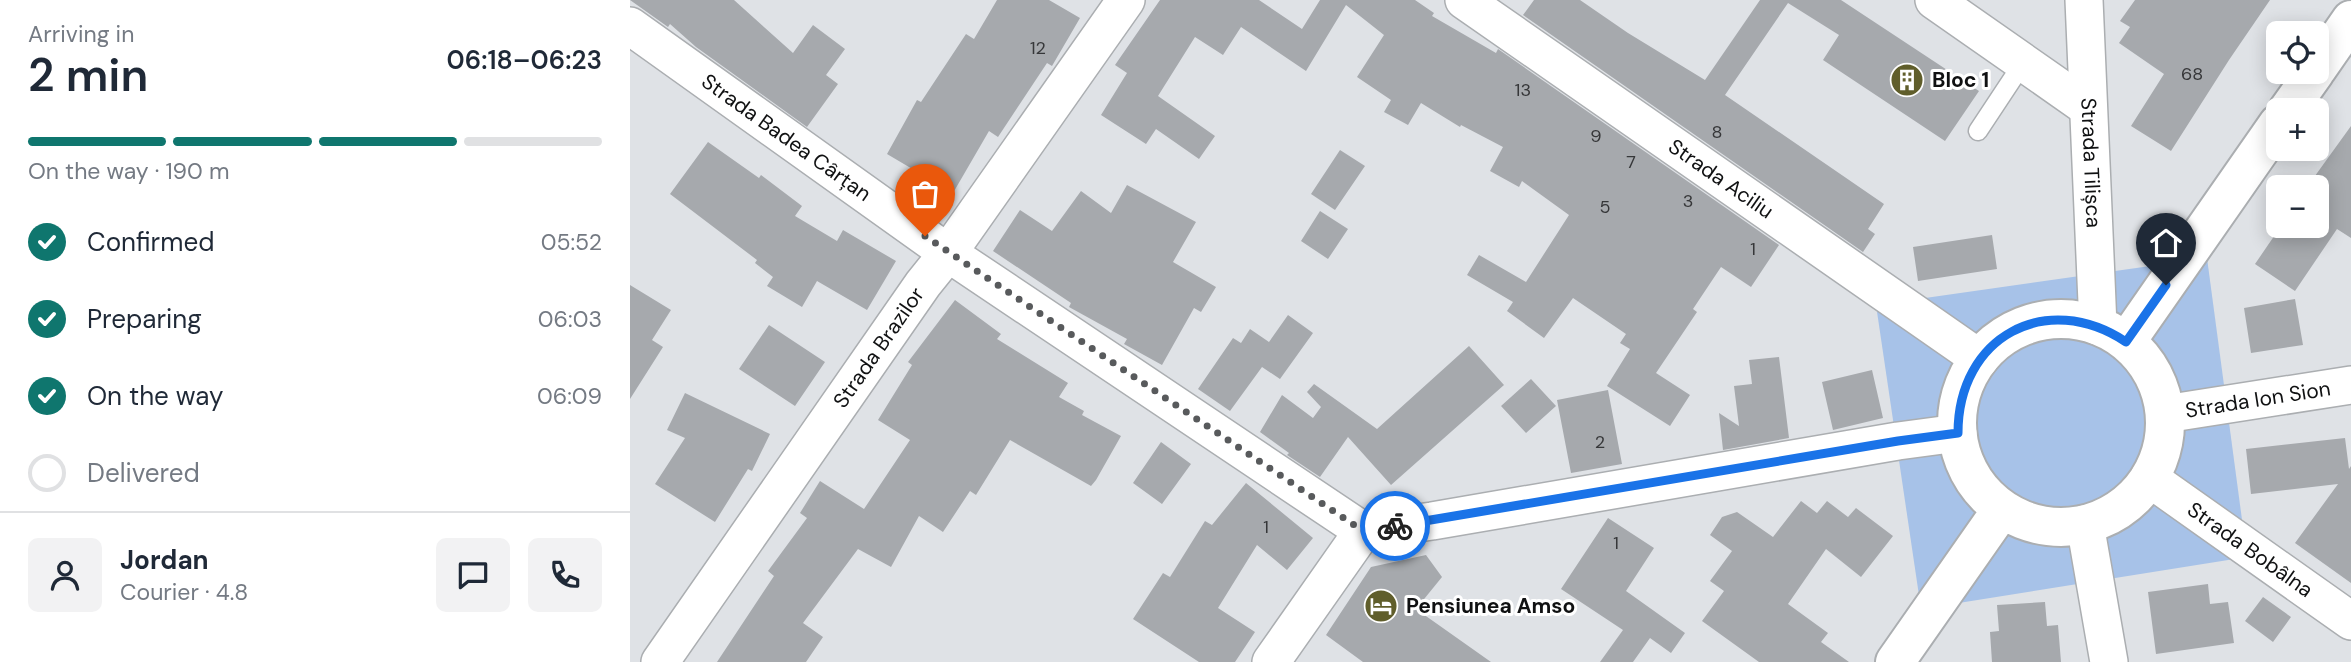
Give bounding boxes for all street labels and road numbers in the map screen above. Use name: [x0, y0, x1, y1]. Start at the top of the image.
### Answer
street label: Strada Badea Cârțan: [696, 67, 877, 208]
street label: Strada Tilișca: [2074, 97, 2108, 229]
street label: Strada Aciliu: [1663, 132, 1779, 225]
street label: Strada Brazilor: [827, 281, 931, 414]
street label: Strada Ion Sion: [2183, 374, 2332, 425]
street label: Strada Bobâlna: [2182, 496, 2319, 604]

